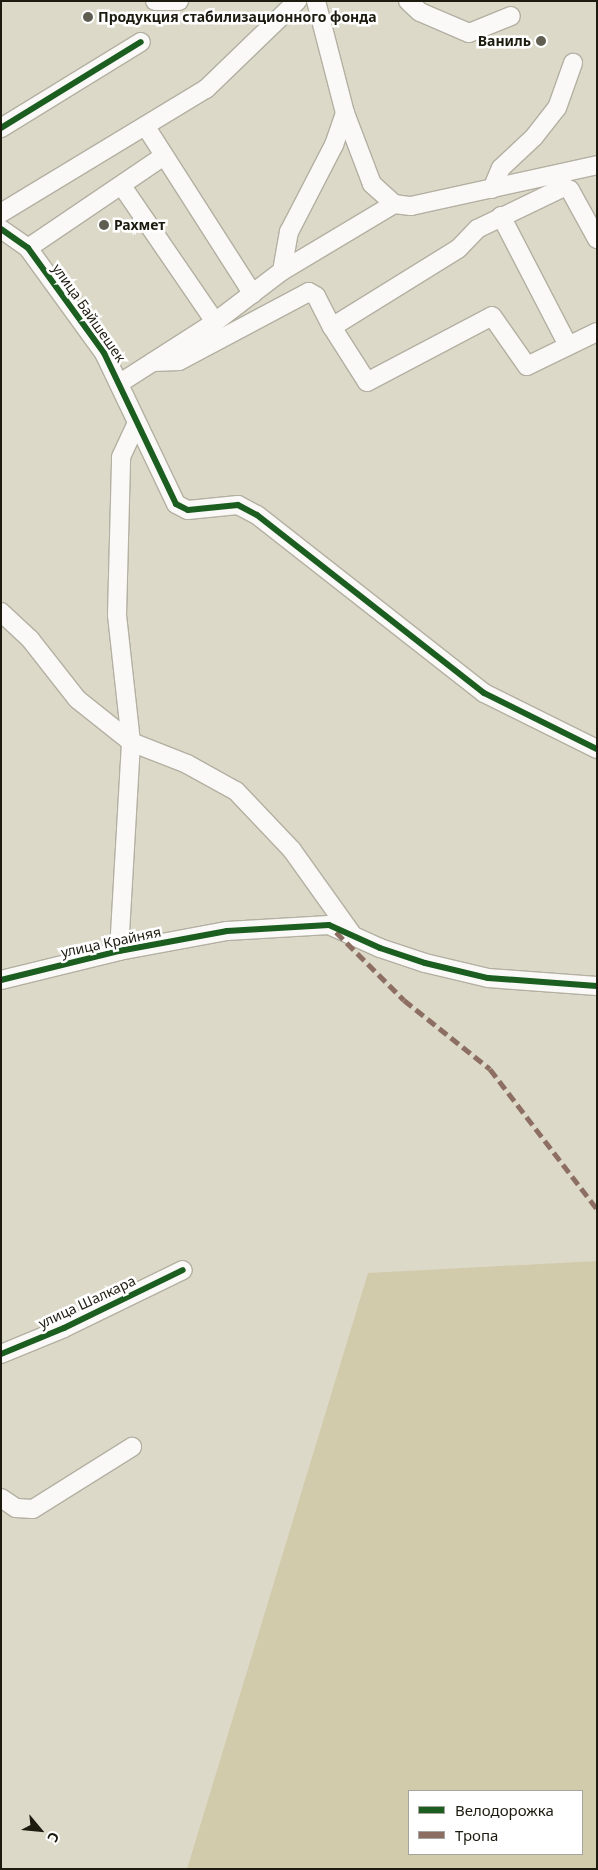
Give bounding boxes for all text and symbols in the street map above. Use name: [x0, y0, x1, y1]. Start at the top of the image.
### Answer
place label: Продукция стабилизационного фонда: [98, 9, 377, 25]
marker: Продукция стабилизационного фонда: [82, 11, 94, 23]
place label: Ваниль: [478, 33, 531, 49]
marker: Ваниль: [535, 35, 547, 47]
place label: Рахмет: [114, 217, 165, 233]
marker: Рахмет: [98, 219, 110, 231]
street label: улица Байшешек: [49, 261, 129, 365]
street label: улица Крайняя: [59, 923, 163, 961]
street label: улица Шалкара: [36, 1272, 138, 1332]
legend: [408, 1790, 583, 1855]
text: Велодорожка: [455, 1800, 554, 1820]
north arrow: [15, 1805, 65, 1855]
text: Тропа: [455, 1825, 498, 1845]
text: С: [43, 1829, 64, 1846]

